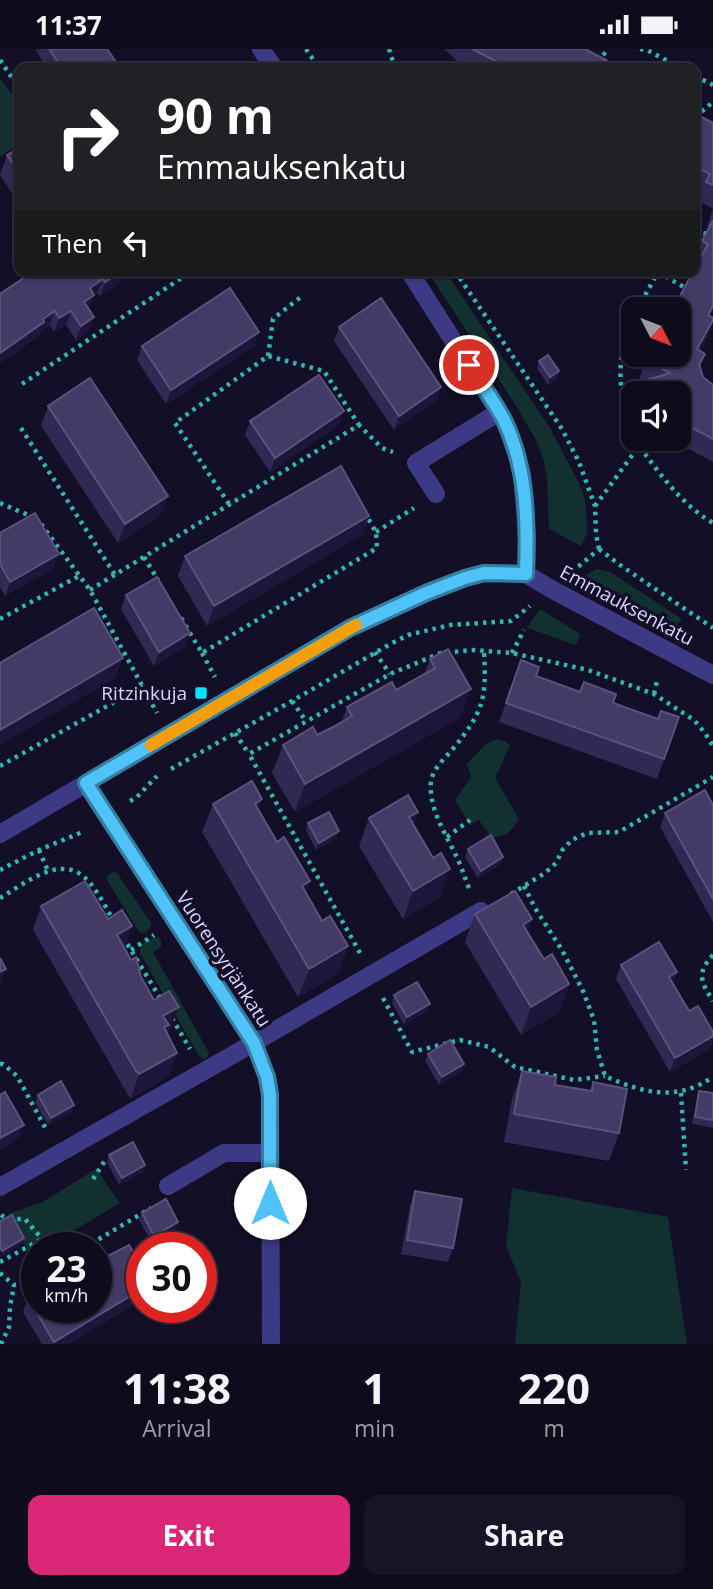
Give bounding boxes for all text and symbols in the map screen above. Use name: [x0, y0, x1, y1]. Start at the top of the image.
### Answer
text: 11:37: [35, 7, 102, 43]
text: 90 m: [157, 82, 274, 148]
icon: right: [42, 91, 133, 182]
text: Emmauksenkatu: [157, 145, 407, 188]
icon: left: [117, 224, 155, 262]
text: Then: [42, 225, 103, 261]
north arrow: [621, 297, 691, 367]
map controls: [621, 297, 691, 451]
pin: [439, 335, 499, 395]
icon: arrive: [450, 346, 488, 384]
button: sound: [621, 381, 691, 451]
street label: Emmauksenkatu: [555, 559, 699, 651]
place label: Ritzinkuja: [101, 680, 187, 706]
marker: Ritzinkuja: [193, 685, 209, 701]
street label: Vuorensyrjänkatu: [170, 886, 278, 1032]
position arrow: [233, 1166, 307, 1240]
speed limit sign: 30: [126, 1232, 217, 1323]
text: 23: [46, 1245, 87, 1292]
text: km/h: [45, 1283, 88, 1307]
text: 11:38: [123, 1359, 231, 1416]
text: 1: [362, 1359, 387, 1416]
text: 220: [518, 1359, 590, 1416]
text: Arrival: [142, 1412, 212, 1444]
text: min: [354, 1412, 395, 1444]
text: m: [543, 1412, 565, 1444]
button: Exit: [28, 1495, 350, 1575]
button: Share: [364, 1495, 685, 1575]

